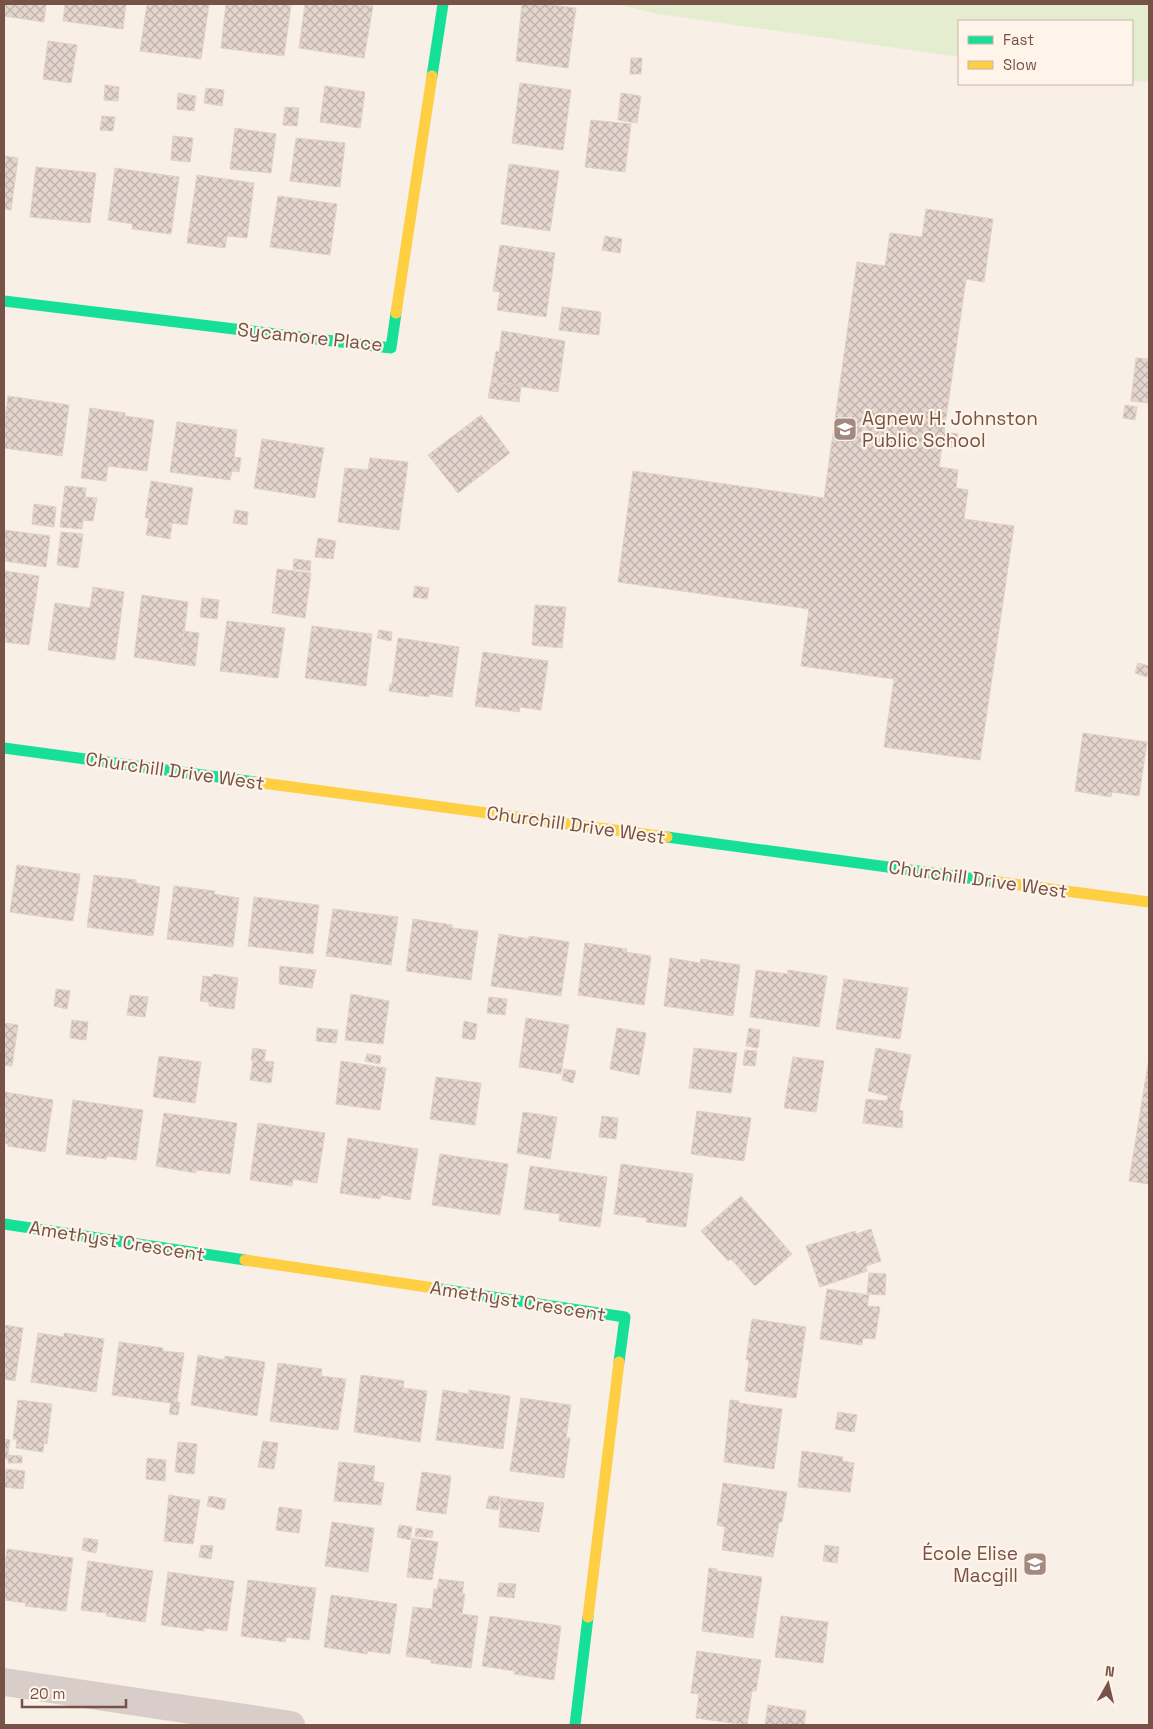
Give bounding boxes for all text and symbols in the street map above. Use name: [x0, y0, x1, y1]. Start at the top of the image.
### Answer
legend: [958, 20, 1133, 85]
text: Fast: [1003, 30, 1034, 49]
text: Slow: [1003, 55, 1037, 74]
street label: Sycamore Place: [236, 317, 384, 357]
place label: Agnew H. Johnston Public School: [862, 406, 1038, 453]
school or university icon: Agnew H. Johnston Public School: [832, 416, 858, 442]
street label: Churchill Drive West: [84, 746, 266, 796]
street label: Churchill Drive West: [485, 800, 667, 850]
street label: Churchill Drive West: [887, 854, 1069, 904]
street label: Amethyst Crescent: [27, 1215, 207, 1267]
street label: Amethyst Crescent: [428, 1275, 608, 1327]
place label: École Elise Macgill: [922, 1541, 1018, 1588]
school or university icon: École Elise Macgill: [1022, 1551, 1048, 1577]
north arrow: [1083, 1659, 1133, 1709]
text: N: [1104, 1662, 1116, 1681]
scale bar: [22, 1676, 126, 1708]
text: 20 m: [30, 1684, 65, 1703]

